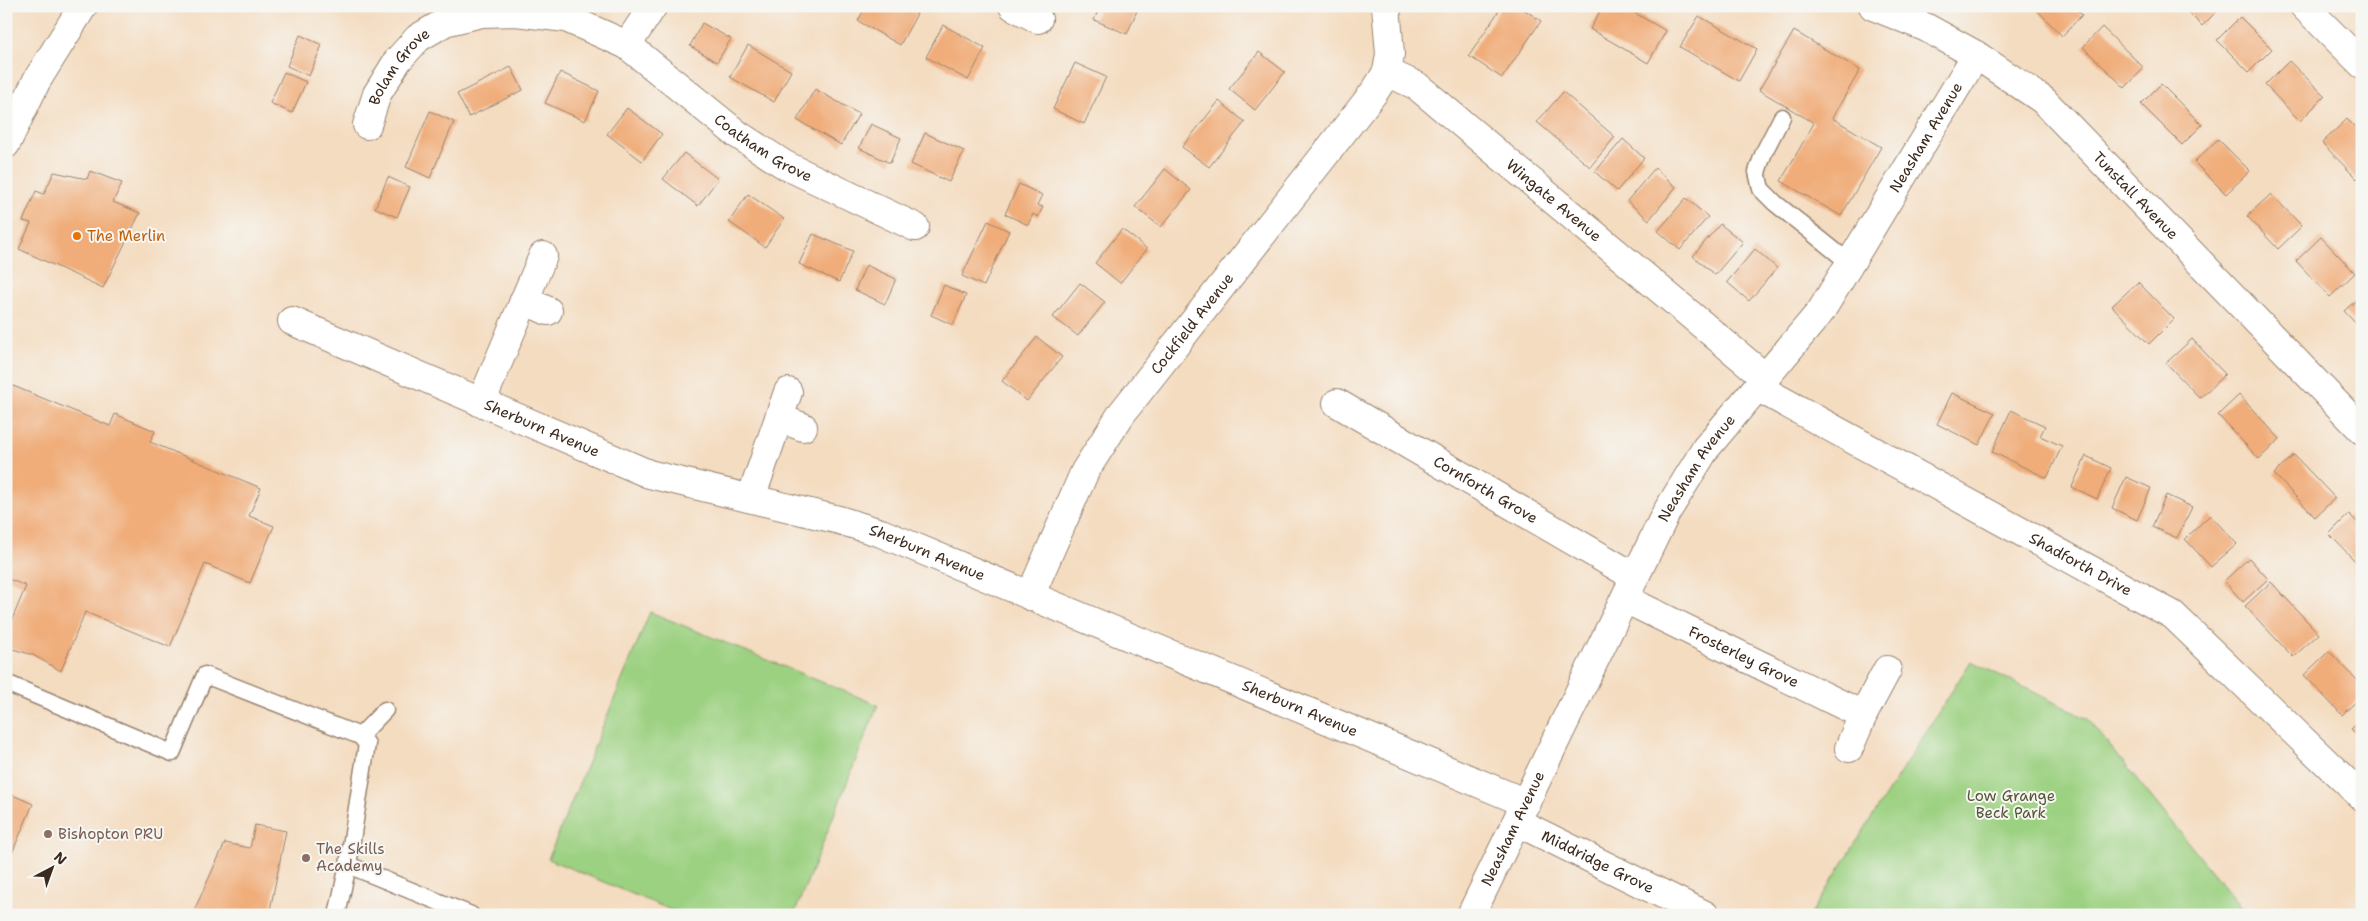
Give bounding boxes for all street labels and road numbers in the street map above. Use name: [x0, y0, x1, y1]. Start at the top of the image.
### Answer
street label: Bolam Grove: [364, 23, 433, 107]
street label: Neasham Avenue: [1885, 78, 1967, 196]
street label: Coatham Grove: [710, 109, 815, 186]
street label: Tunstall Avenue: [2088, 147, 2183, 244]
street label: Wingate Avenue: [1502, 155, 1606, 246]
street label: Cockfield Avenue: [1146, 269, 1238, 378]
street label: Sherburn Avenue: [481, 395, 603, 462]
street label: Neasham Avenue: [1653, 410, 1740, 525]
street label: Cornforth Grove: [1430, 451, 1541, 528]
street label: Sherburn Avenue: [867, 520, 988, 585]
street label: Shadforth Drive: [2026, 528, 2136, 601]
street label: Frosterley Grove: [1685, 621, 1802, 692]
street label: Sherburn Avenue: [1239, 675, 1361, 741]
street label: Neasham Avenue: [1476, 768, 1549, 890]
street label: Middridge Grove: [1538, 826, 1657, 898]

